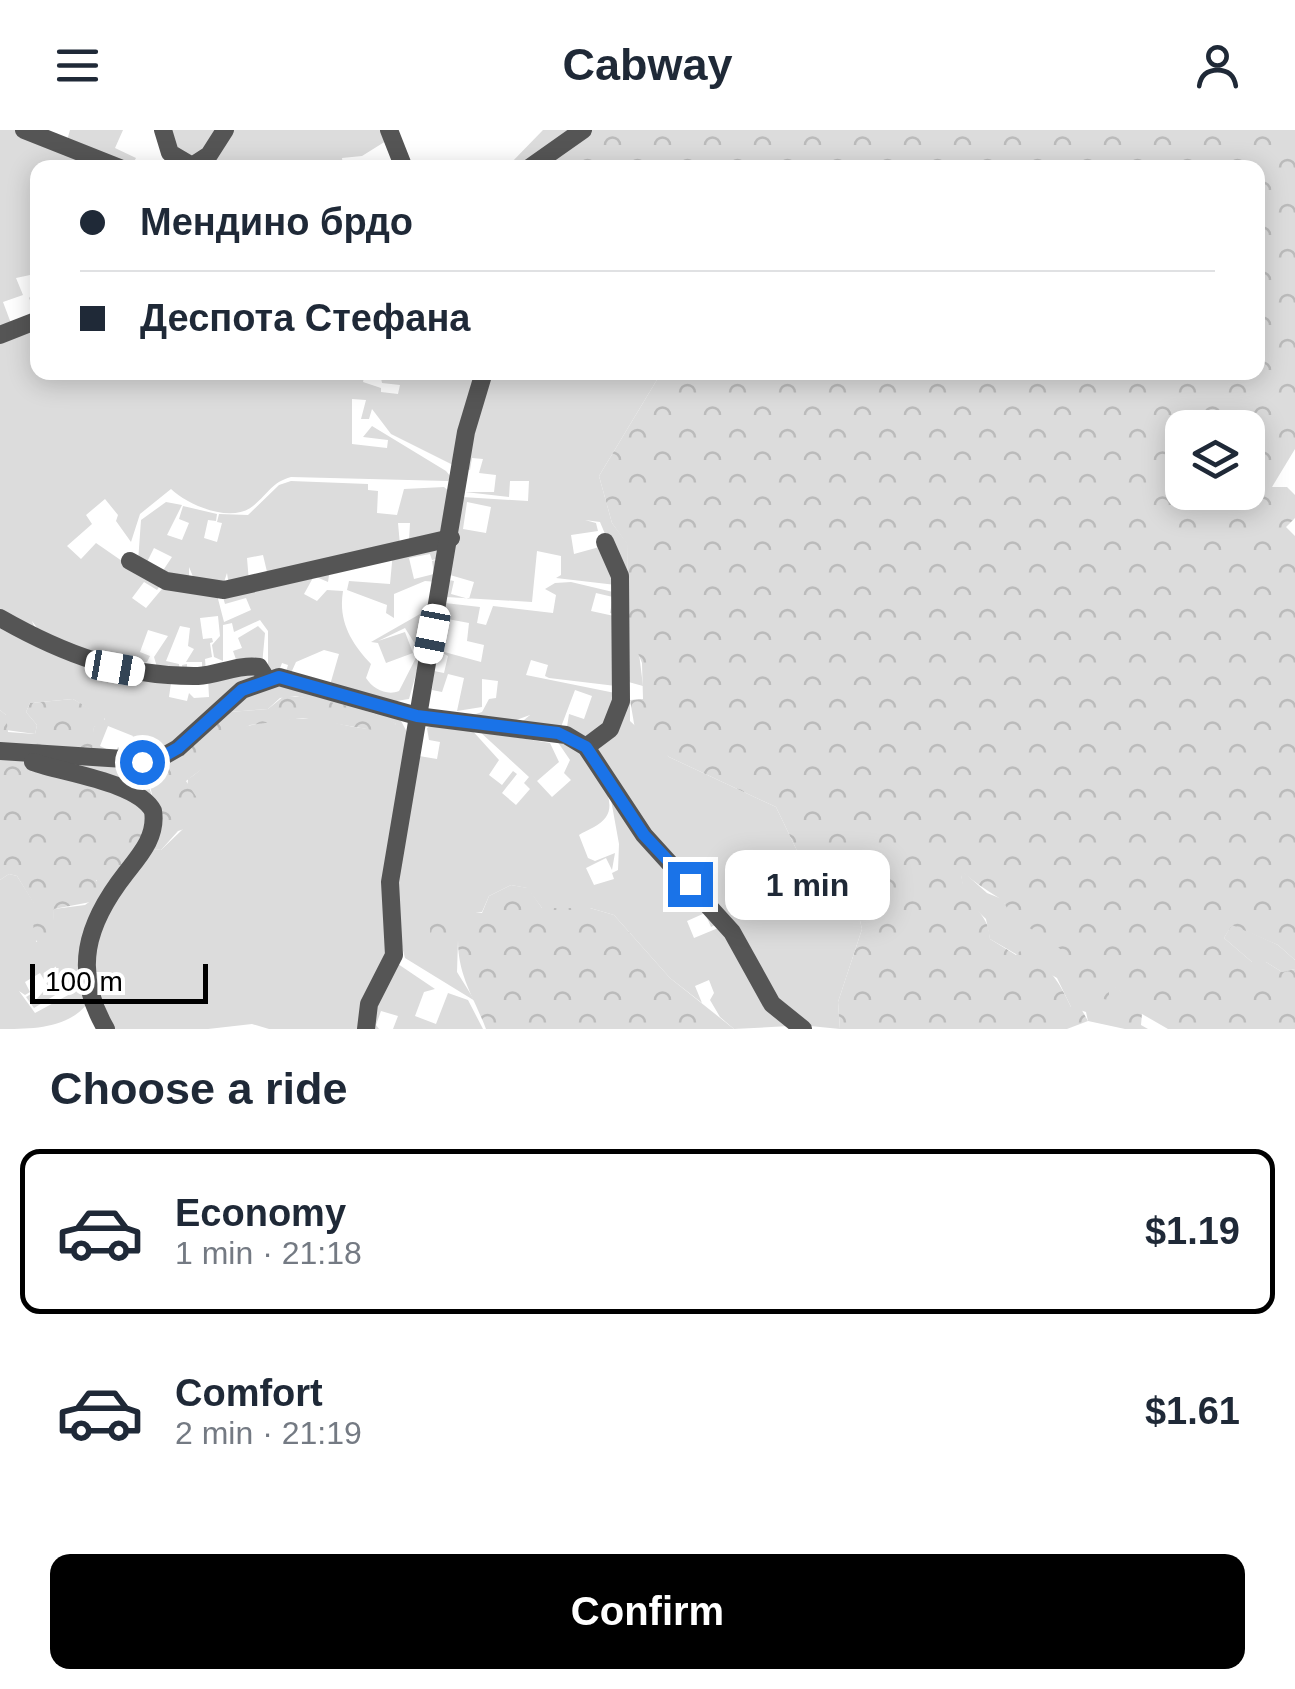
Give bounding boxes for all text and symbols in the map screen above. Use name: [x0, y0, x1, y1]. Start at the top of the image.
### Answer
icon: menu: [50, 38, 105, 93]
icon: person: [1190, 38, 1245, 93]
text: Cabway: [562, 39, 733, 90]
text: Мендино брдо: [140, 201, 413, 243]
text: Деспота Стефана: [140, 297, 470, 339]
map controls: [1165, 410, 1265, 510]
button: layers: [1165, 410, 1265, 510]
car: [412, 602, 452, 666]
car: [83, 648, 147, 688]
route start: [120, 740, 165, 785]
callout: 1 min: [725, 849, 890, 919]
route end: [668, 862, 713, 907]
text: 1 min: [766, 867, 849, 903]
scale bar: [30, 959, 208, 1004]
text: 100 m: [45, 966, 123, 997]
text: Choose a ride: [50, 1063, 348, 1114]
icon: car: [55, 1187, 145, 1277]
text: Economy: [175, 1192, 346, 1234]
text: $1.19: [1145, 1210, 1240, 1252]
text: 1 min · 21:18: [175, 1235, 362, 1271]
icon: car: [55, 1367, 145, 1457]
text: Comfort: [175, 1372, 323, 1414]
text: $1.61: [1145, 1390, 1240, 1432]
text: 2 min · 21:19: [175, 1415, 362, 1451]
button: Confirm: [50, 1554, 1245, 1669]

